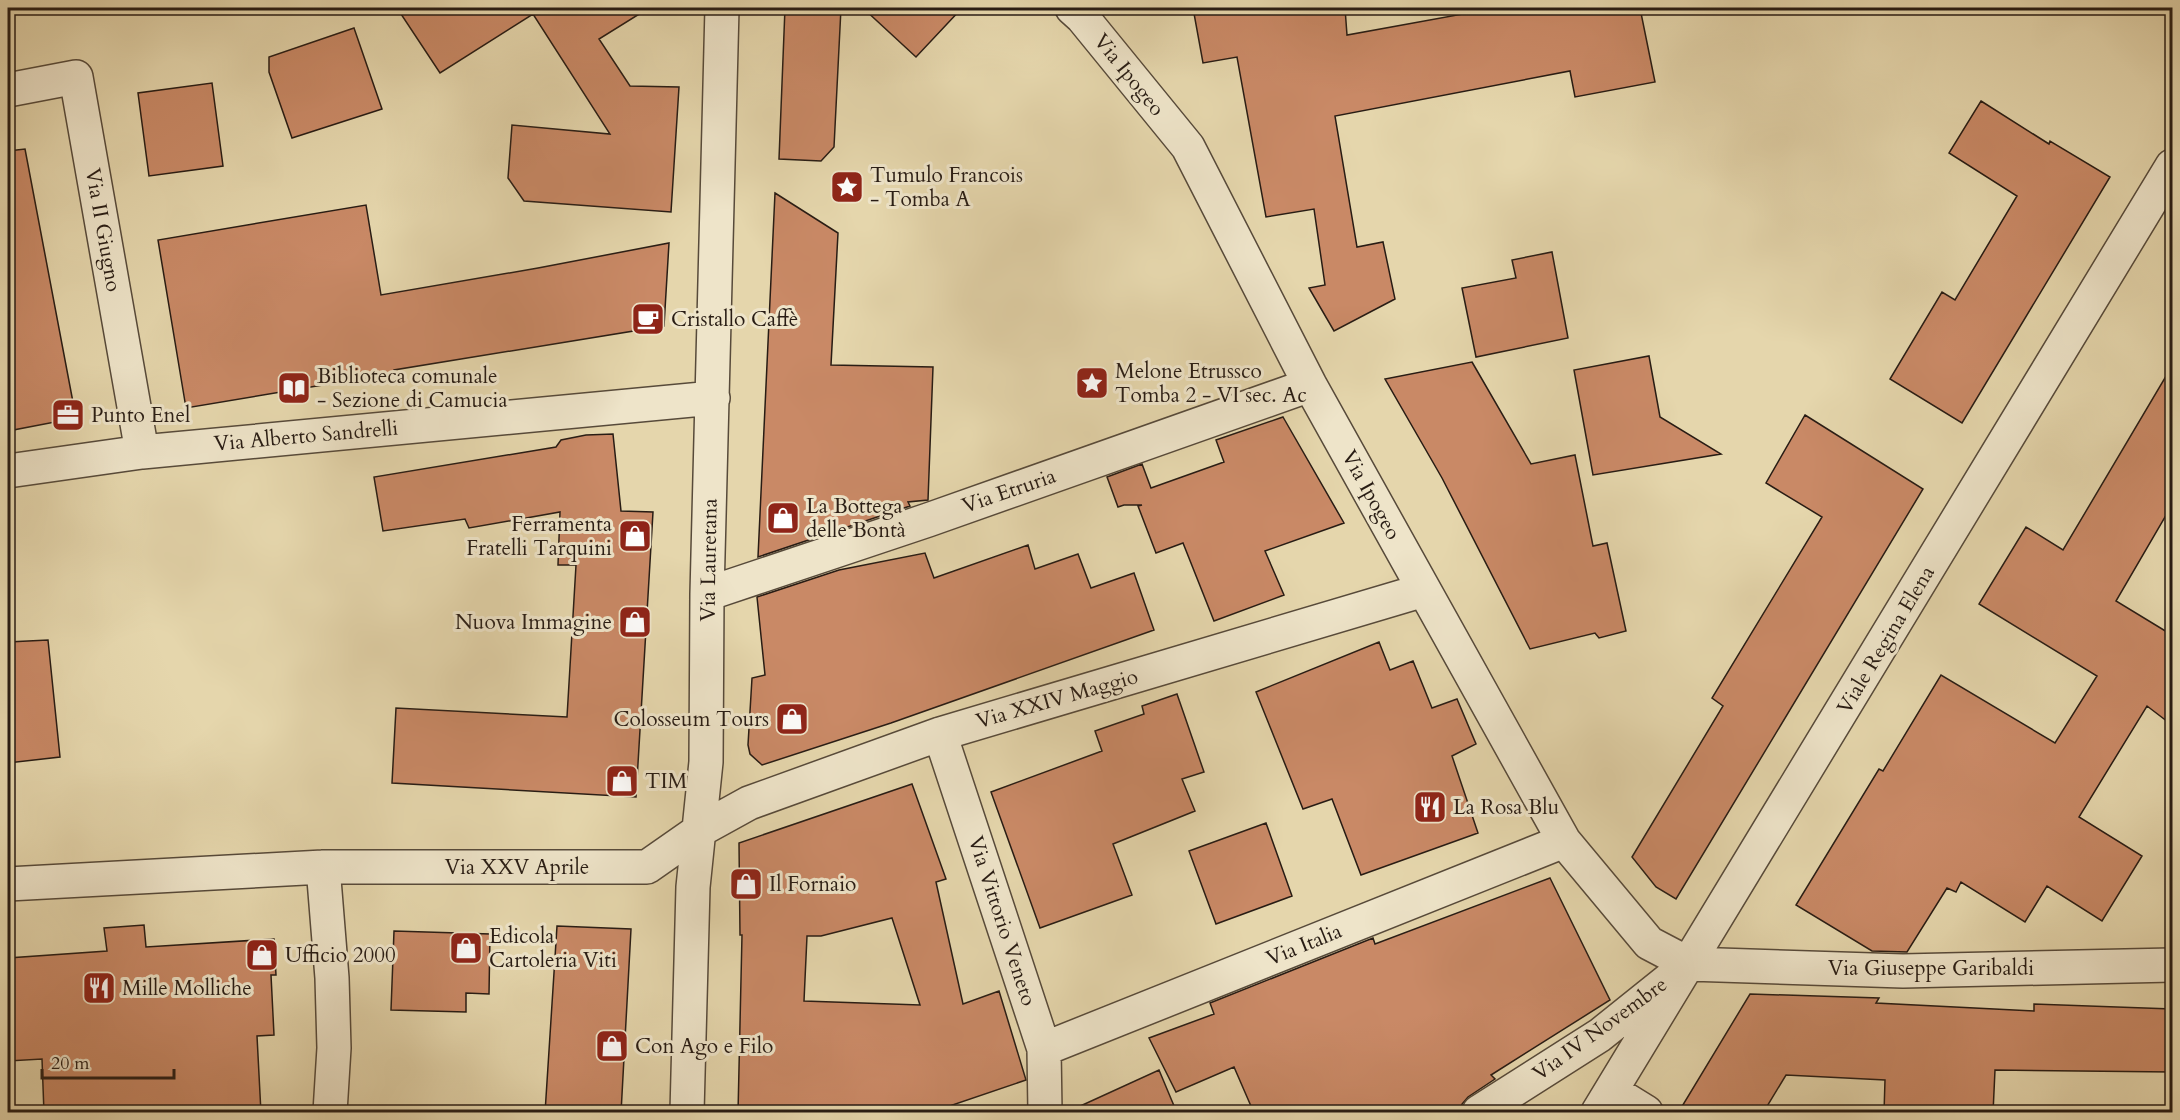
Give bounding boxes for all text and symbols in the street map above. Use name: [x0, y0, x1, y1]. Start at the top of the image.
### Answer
street label: Via Ipogeo: [1087, 28, 1171, 122]
place label: Tumulo Francois - Tomba A: [870, 161, 1023, 214]
street label: Via II Giugno: [78, 166, 128, 294]
place icon: Tumulo Francois - Tomba A: [829, 169, 865, 205]
cafe icon: Cristallo Caffè: [630, 301, 666, 337]
place label: Cristallo Caffè: [671, 305, 798, 334]
place label: Melone Etrussco Tomba 2 - VI sec. Ac: [1115, 357, 1307, 410]
place label: Biblioteca comunale - Sezione di Camucia: [317, 362, 508, 415]
place icon: Melone Etrussco Tomba 2 - VI sec. Ac: [1074, 365, 1110, 401]
library icon: Biblioteca comunale - Sezione di Camucia: [276, 370, 312, 406]
office icon: Punto Enel: [50, 397, 86, 433]
place label: Punto Enel: [91, 401, 190, 430]
street label: Via Alberto Sandrelli: [213, 413, 399, 459]
street label: Via Ipogeo: [1334, 445, 1408, 545]
street label: Via Etruria: [958, 461, 1060, 521]
place label: La Bottega delle Bontà: [806, 492, 906, 545]
street label: Via Lauretana: [693, 498, 725, 622]
shop icon: La Bottega delle Bontà: [765, 500, 801, 536]
place label: Ferramenta Fratelli Tarquini: [466, 510, 612, 563]
shop icon: Ferramenta Fratelli Tarquini: [617, 518, 653, 554]
street label: Viale Regina Elena: [1830, 560, 1942, 720]
shop icon: Nuova Immagine: [617, 604, 653, 640]
place label: Nuova Immagine: [455, 608, 612, 637]
street label: Via XXIV Maggio: [973, 662, 1141, 736]
shop icon: Colosseum Tours: [774, 701, 810, 737]
place label: Colosseum Tours: [613, 705, 769, 734]
shop icon: TIM: [604, 763, 640, 799]
place label: TIM: [645, 767, 688, 796]
restaurant icon: La Rosa Blu: [1412, 789, 1448, 825]
place label: La Rosa Blu: [1453, 793, 1559, 822]
street label: Via Vittorio Veneto: [961, 832, 1043, 1010]
street label: Via XXV Aprile: [445, 853, 589, 882]
shop icon: Il Fornaio: [728, 866, 764, 902]
place label: Il Fornaio: [769, 870, 856, 899]
street label: Via Italia: [1262, 917, 1346, 973]
place label: Edicola Cartoleria Viti: [489, 922, 617, 975]
shop icon: Edicola Cartoleria Viti: [448, 930, 484, 966]
shop icon: Ufficio 2000: [244, 937, 280, 973]
place label: Ufficio 2000: [285, 941, 396, 970]
street label: Via Giuseppe Garibaldi: [1828, 954, 2034, 983]
restaurant icon: Mille Molliche: [81, 970, 117, 1006]
street label: Via IV Novembre: [1527, 970, 1673, 1088]
place label: Mille Molliche: [122, 974, 252, 1003]
shop icon: Con Ago e Filo: [594, 1028, 630, 1064]
place label: Con Ago e Filo: [635, 1032, 773, 1061]
scale bar: [42, 1042, 174, 1080]
text: 20 m: [51, 1051, 90, 1076]

